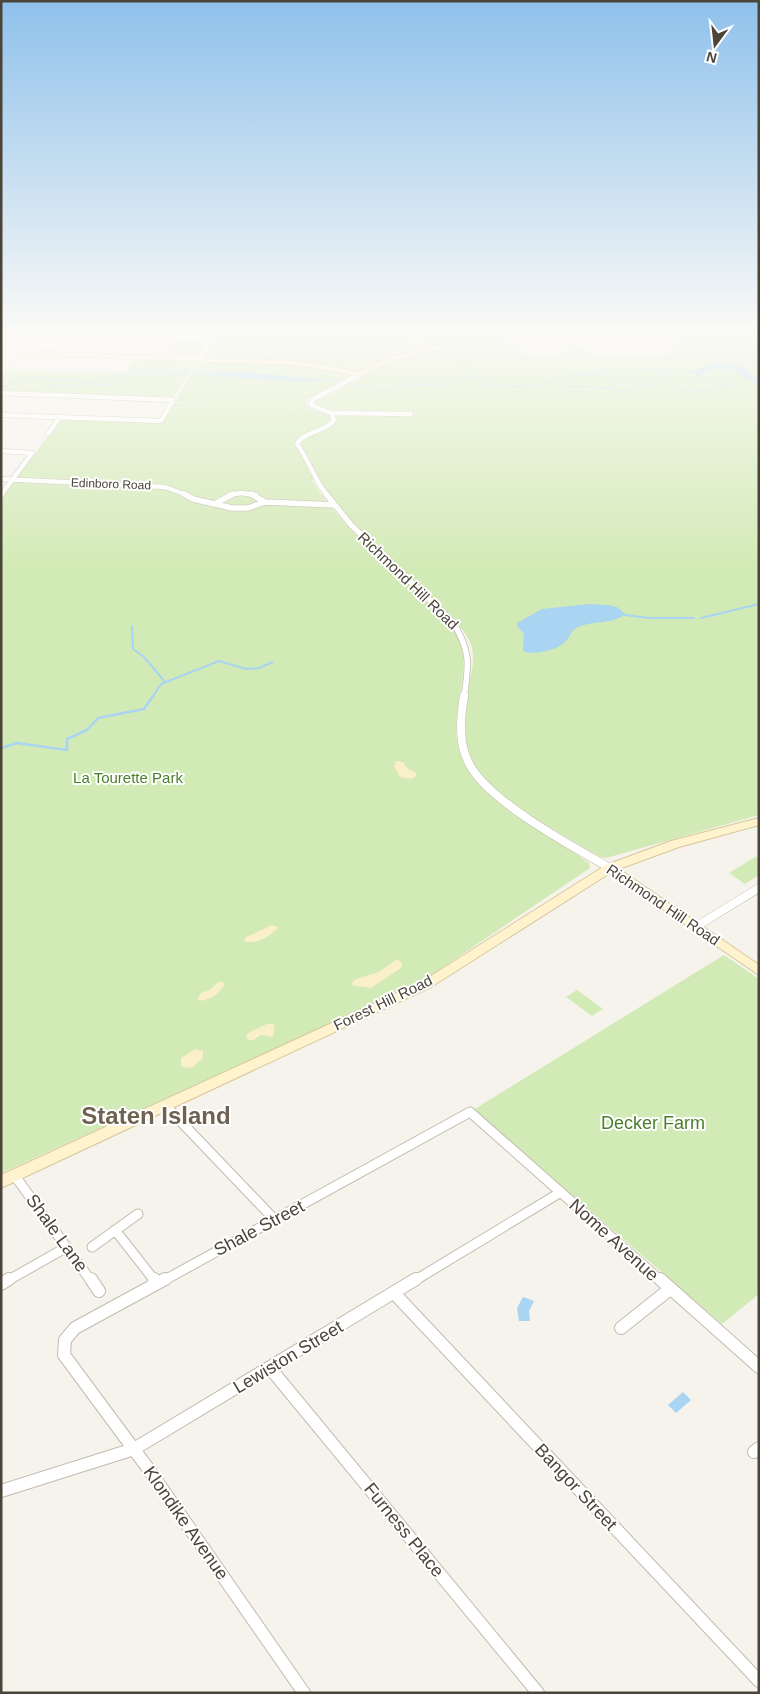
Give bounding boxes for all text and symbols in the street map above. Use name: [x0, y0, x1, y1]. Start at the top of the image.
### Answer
north arrow: [690, 20, 740, 70]
text: N: [705, 49, 719, 67]
street label: Edinboro Road: [71, 476, 151, 492]
street label: Richmond Hill Road: [355, 528, 462, 633]
park label: La Tourette Park: [73, 769, 183, 786]
street label: Richmond Hill Road: [604, 860, 723, 949]
street label: Forest Hill Road: [331, 971, 435, 1034]
district label: Staten Island: [81, 1102, 231, 1129]
park label: Decker Farm: [601, 1113, 705, 1133]
street label: Shale Lane: [22, 1190, 92, 1276]
street label: Nome Avenue: [565, 1195, 663, 1285]
street label: Shale Street: [211, 1196, 307, 1260]
street label: Lewiston Street: [230, 1316, 346, 1398]
street label: Bangor Street: [531, 1440, 621, 1534]
street label: Klondike Avenue: [139, 1462, 233, 1584]
street label: Furness Place: [360, 1479, 448, 1581]

